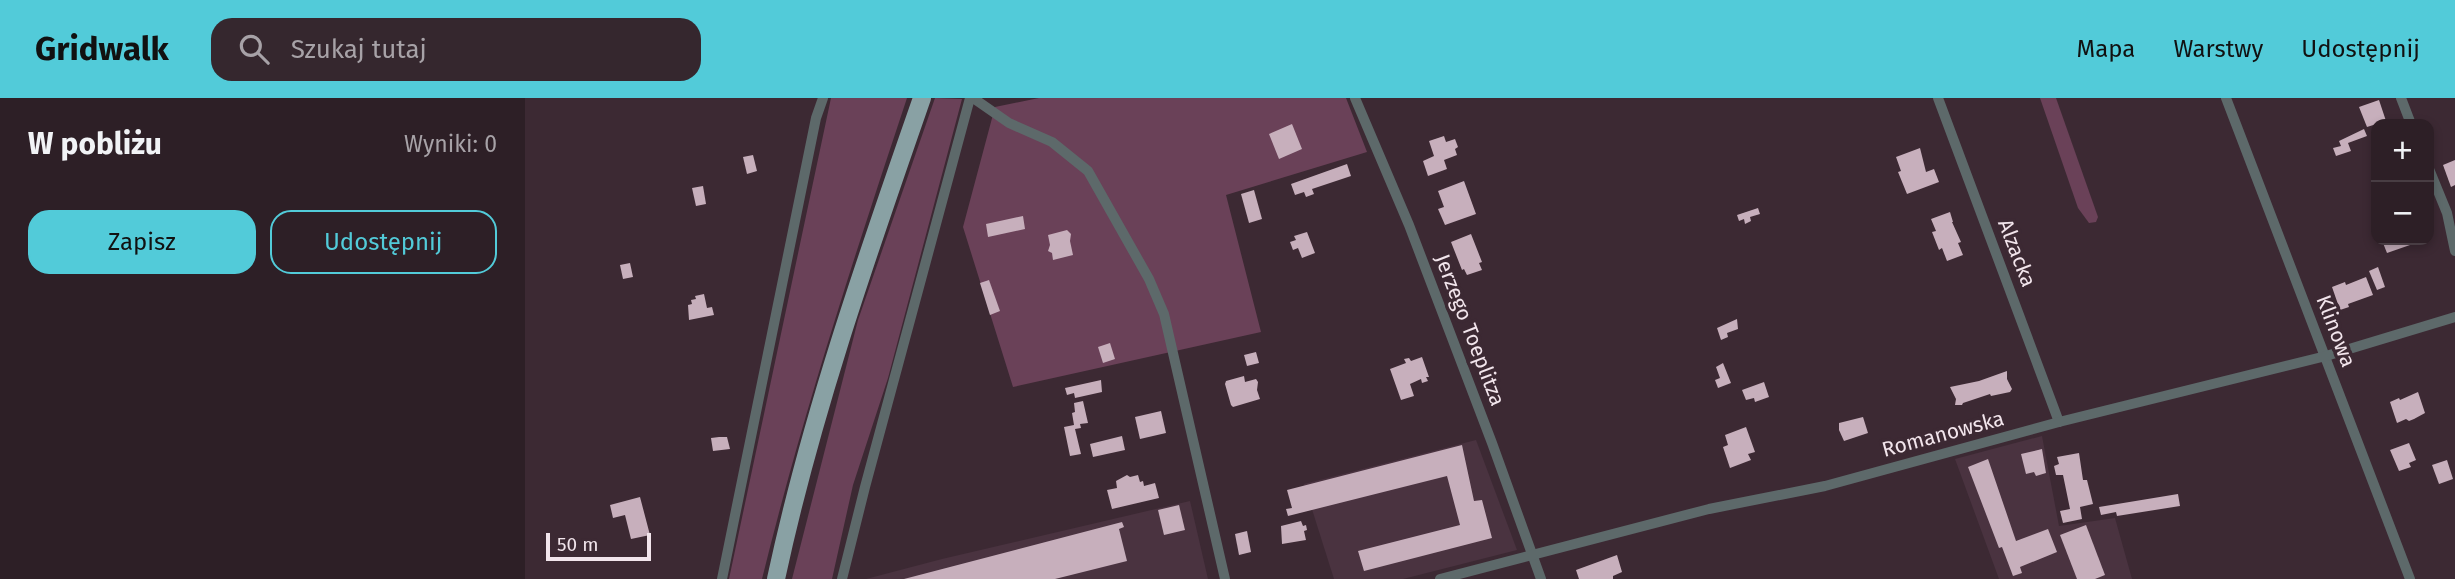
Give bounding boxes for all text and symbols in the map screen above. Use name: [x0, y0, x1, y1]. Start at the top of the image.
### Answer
search box: [211, 18, 701, 81]
text: Gridwalk: [35, 29, 169, 69]
icon: search: [235, 30, 273, 68]
text: Szukaj tutaj: [291, 34, 427, 65]
text: Mapa: [2077, 35, 2135, 63]
text: Warstwy: [2173, 35, 2263, 63]
text: Udostępnij: [2301, 35, 2420, 63]
map controls: [2371, 119, 2434, 245]
button: +: [2371, 119, 2434, 182]
text: W pobliżu: [28, 126, 162, 162]
text: Wyniki: 0: [404, 130, 497, 158]
button: −: [2371, 182, 2434, 245]
button: Zapisz: [28, 210, 256, 274]
button: Udostępnij: [270, 210, 497, 274]
street label: Alzacka: [1992, 215, 2042, 291]
street label: Jerzego Toeplitza: [1429, 250, 1511, 410]
street label: Klinowa: [2310, 291, 2362, 371]
street label: Romanowska: [1879, 405, 2007, 463]
scale bar: [546, 530, 651, 562]
text: 50 m: [557, 533, 598, 556]

